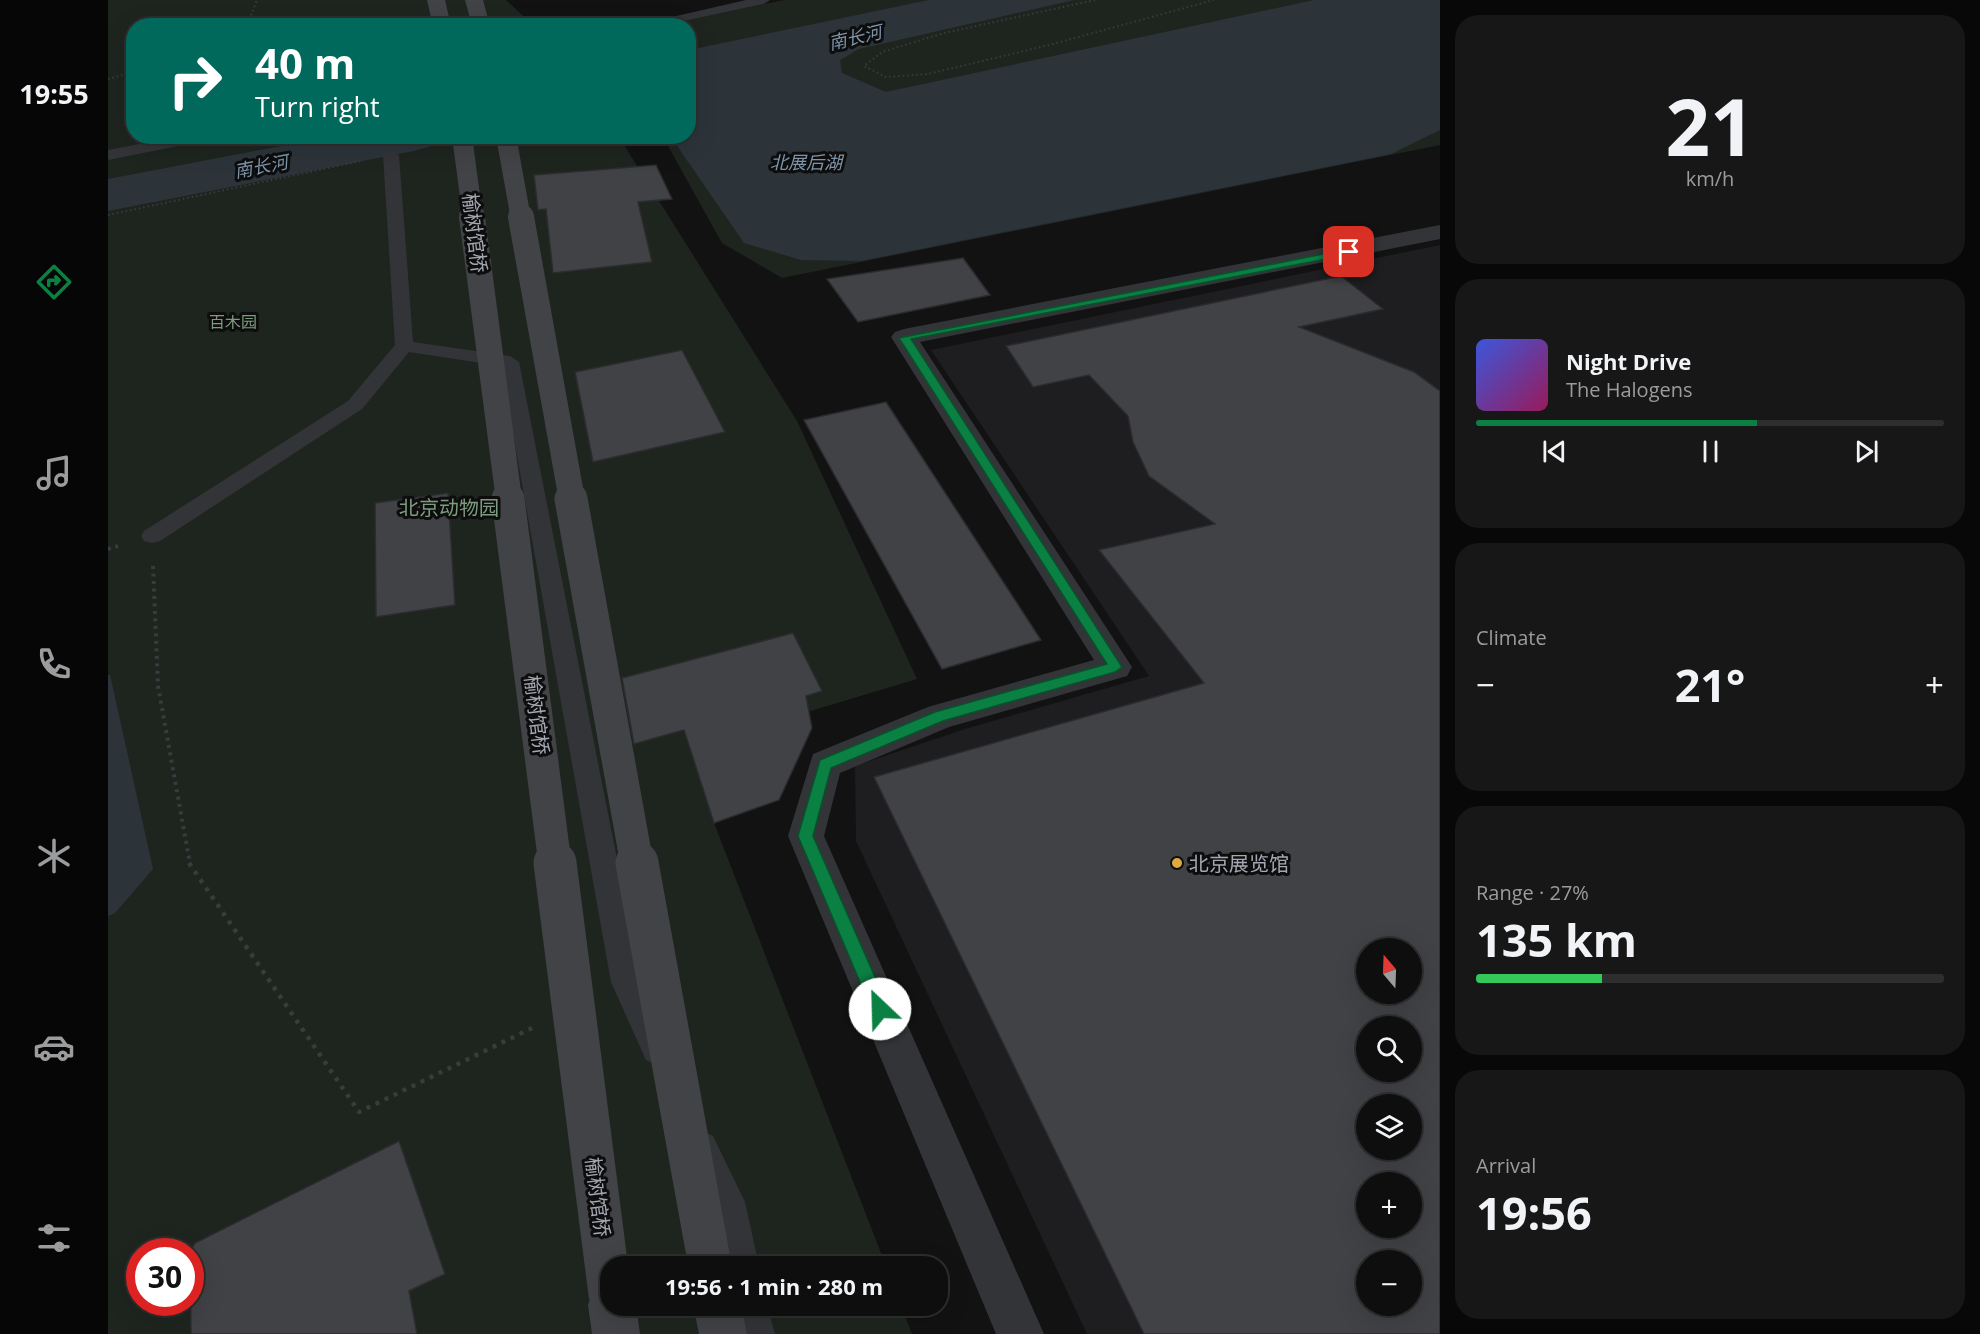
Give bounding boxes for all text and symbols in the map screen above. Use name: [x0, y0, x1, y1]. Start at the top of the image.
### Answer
water label: 南长河: [826, 19, 887, 55]
text: 40 m: [255, 34, 355, 91]
icon: right: [156, 42, 234, 120]
text: 21: [1665, 73, 1755, 179]
text: 19:55: [19, 75, 89, 112]
text: Turn right: [255, 88, 380, 125]
water label: 南长河: [232, 148, 293, 183]
water label: 北展后湖: [770, 150, 845, 174]
text: km/h: [1686, 165, 1734, 192]
street label: 榆树馆桥: [457, 192, 493, 274]
pin: [1323, 226, 1374, 277]
icon: arrive: [1332, 235, 1365, 268]
icon: directions: [33, 261, 75, 303]
park label: 百木园: [209, 311, 257, 333]
text: Night Drive: [1566, 346, 1691, 376]
text: The Halogens: [1566, 376, 1693, 403]
icon: previous: [1538, 435, 1571, 468]
icon: pause: [1694, 435, 1727, 468]
icon: next: [1850, 435, 1883, 468]
icon: music: [33, 452, 75, 494]
park label: 北京动物园: [399, 494, 499, 521]
text: Climate: [1476, 624, 1547, 651]
icon: phone: [33, 643, 75, 685]
text: 21°: [1675, 654, 1745, 715]
text: −: [1476, 662, 1495, 707]
text: +: [1925, 662, 1944, 707]
street label: 榆树馆桥: [519, 674, 555, 756]
icon: climate: [33, 835, 75, 877]
place label: 北京展览馆: [1189, 850, 1289, 877]
marker: 北京展览馆: [1170, 856, 1184, 870]
text: Range · 27%: [1476, 879, 1589, 906]
text: 135 km: [1476, 909, 1637, 970]
north arrow: [1356, 938, 1422, 1004]
map controls: [1356, 938, 1422, 1316]
position arrow: [848, 977, 912, 1041]
button: search: [1356, 1016, 1422, 1082]
icon: car: [33, 1026, 75, 1068]
button: layers: [1356, 1094, 1422, 1160]
text: Arrival: [1476, 1152, 1536, 1179]
street label: 榆树馆桥: [580, 1156, 616, 1238]
button: +: [1356, 1172, 1422, 1238]
text: 19:56: [1476, 1182, 1592, 1243]
icon: filters: [33, 1217, 75, 1259]
speed limit sign: 30: [126, 1238, 204, 1316]
button: −: [1356, 1250, 1422, 1316]
text: 19:56 · 1 min · 280 m: [665, 1271, 883, 1301]

